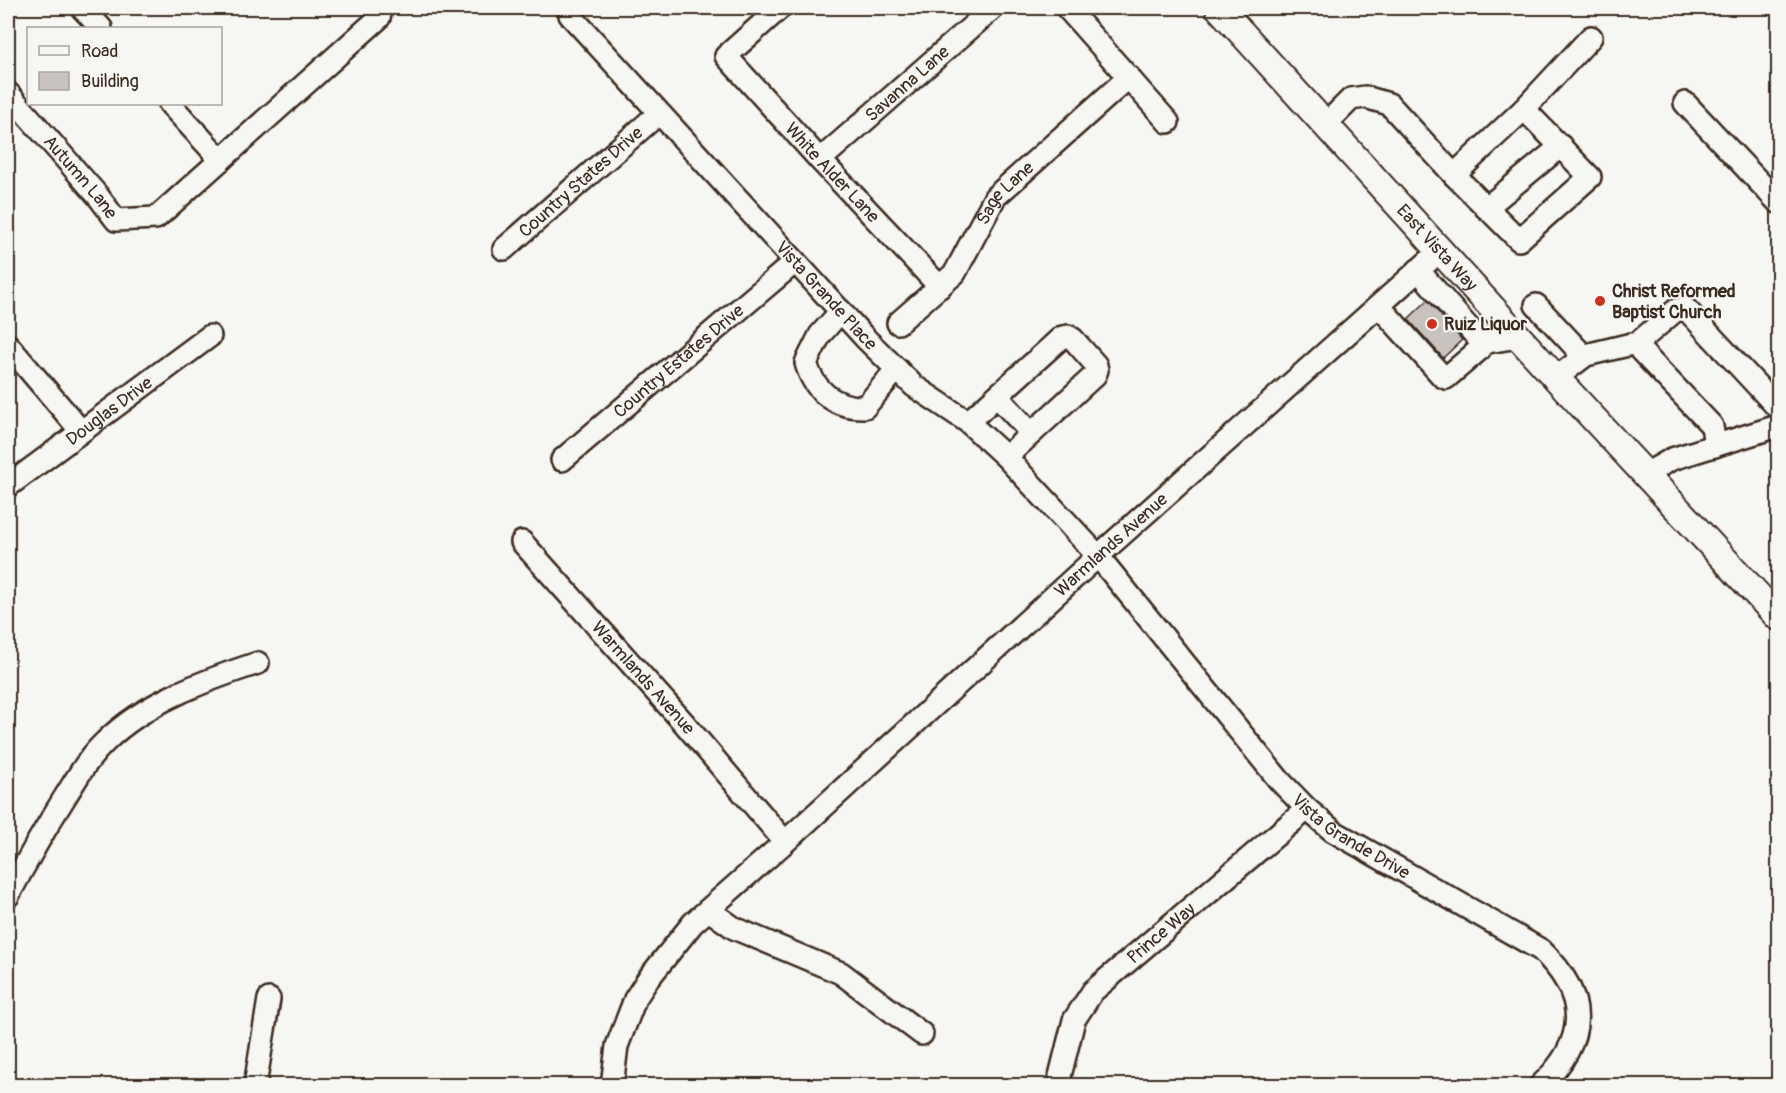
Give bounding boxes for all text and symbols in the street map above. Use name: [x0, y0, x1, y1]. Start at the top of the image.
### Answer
legend: [27, 27, 222, 105]
text: Road: [81, 40, 118, 63]
street label: Savanna Lane: [861, 41, 954, 127]
text: Building: [81, 70, 139, 93]
street label: White Alder Lane: [780, 118, 884, 228]
street label: Country States Drive: [514, 122, 648, 243]
street label: Autumn Lane: [38, 131, 122, 224]
street label: Sage Lane: [971, 157, 1039, 229]
street label: East Vista Way: [1391, 199, 1483, 297]
street label: Vista Grande Place: [770, 236, 882, 356]
place label: Christ Reformed Baptist Church: [1612, 280, 1736, 324]
marker: Christ Reformed Baptist Church: [1593, 294, 1607, 308]
street label: Country Estates Drive: [609, 299, 749, 423]
place label: Ruiz Liquor: [1444, 313, 1527, 336]
marker: Ruiz Liquor: [1425, 317, 1439, 331]
street label: Douglas Drive: [62, 372, 157, 451]
street label: Warmlands Avenue: [1050, 488, 1173, 602]
street label: Warmlands Avenue: [586, 616, 700, 740]
street label: Vista Grande Drive: [1286, 789, 1414, 885]
street label: Prince Way: [1123, 898, 1201, 969]

